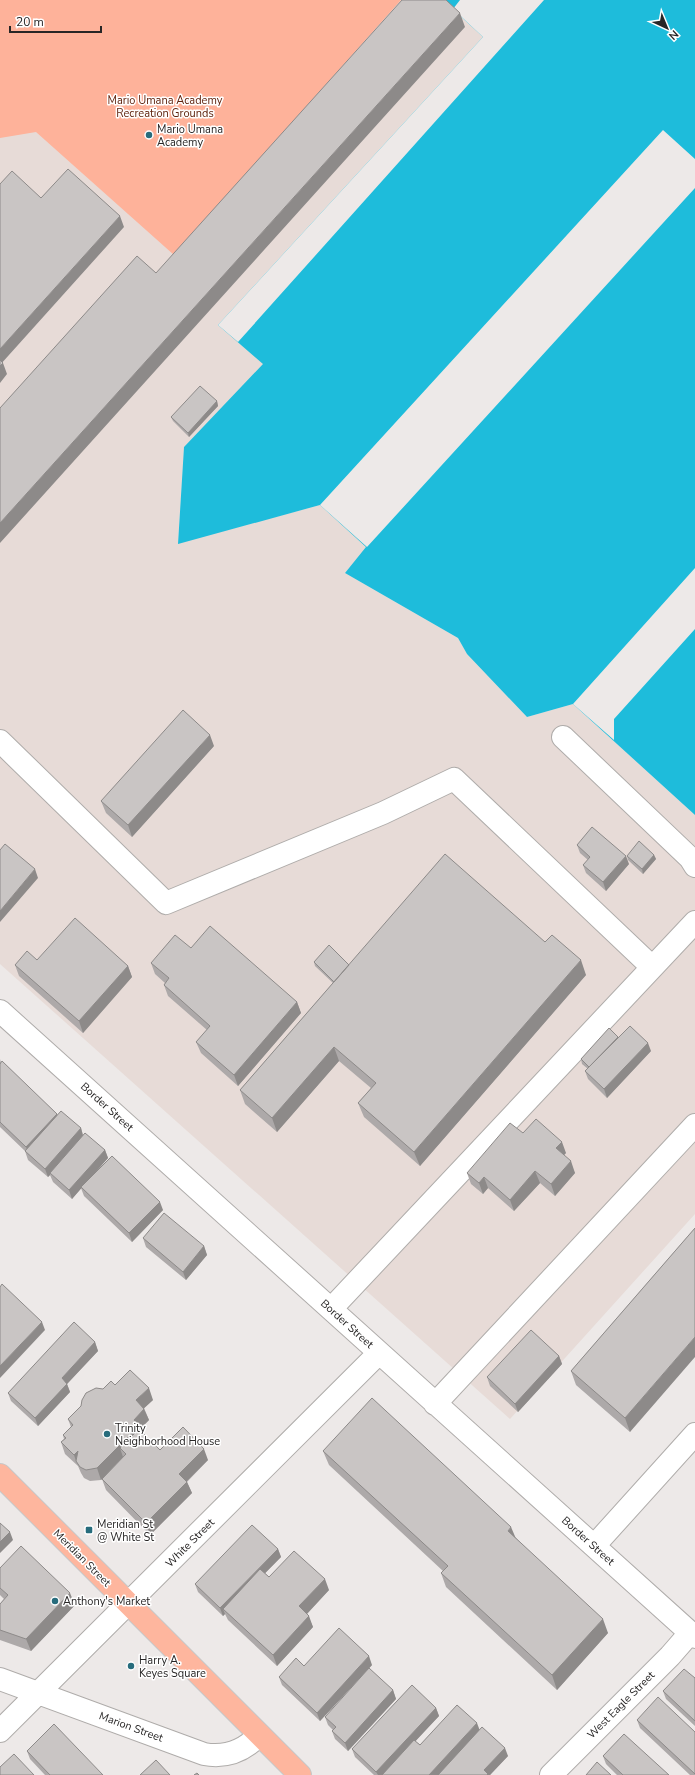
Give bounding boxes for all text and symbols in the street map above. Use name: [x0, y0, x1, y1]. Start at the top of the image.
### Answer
scale bar: [10, 8, 101, 34]
north arrow: [647, 8, 687, 48]
text: 20 m: [16, 14, 44, 30]
text: N: [665, 27, 682, 43]
park label: Mario Umana Academy Recreation Grounds: [108, 93, 223, 121]
place label: Mario Umana Academy: [157, 122, 223, 150]
marker: Mario Umana Academy: [144, 130, 154, 140]
street label: Border Street: [77, 1079, 137, 1135]
street label: Border Street: [317, 1296, 377, 1352]
place label: Trinity Neighborhood House: [115, 1421, 220, 1449]
marker: Trinity Neighborhood House: [102, 1429, 112, 1439]
street label: Border Street: [558, 1513, 618, 1569]
street label: White Street: [162, 1515, 218, 1571]
place label: Meridian St @ White St: [97, 1517, 154, 1545]
marker: Meridian St @ White St: [84, 1525, 94, 1535]
street label: Meridian Street: [50, 1526, 114, 1590]
place label: Anthony's Market: [63, 1594, 150, 1609]
marker: Anthony's Market: [50, 1596, 60, 1606]
place label: Harry A. Keyes Square: [139, 1653, 206, 1681]
marker: Harry A. Keyes Square: [126, 1661, 136, 1671]
street label: West Eagle Street: [584, 1668, 658, 1742]
street label: Marion Street: [97, 1709, 165, 1746]

